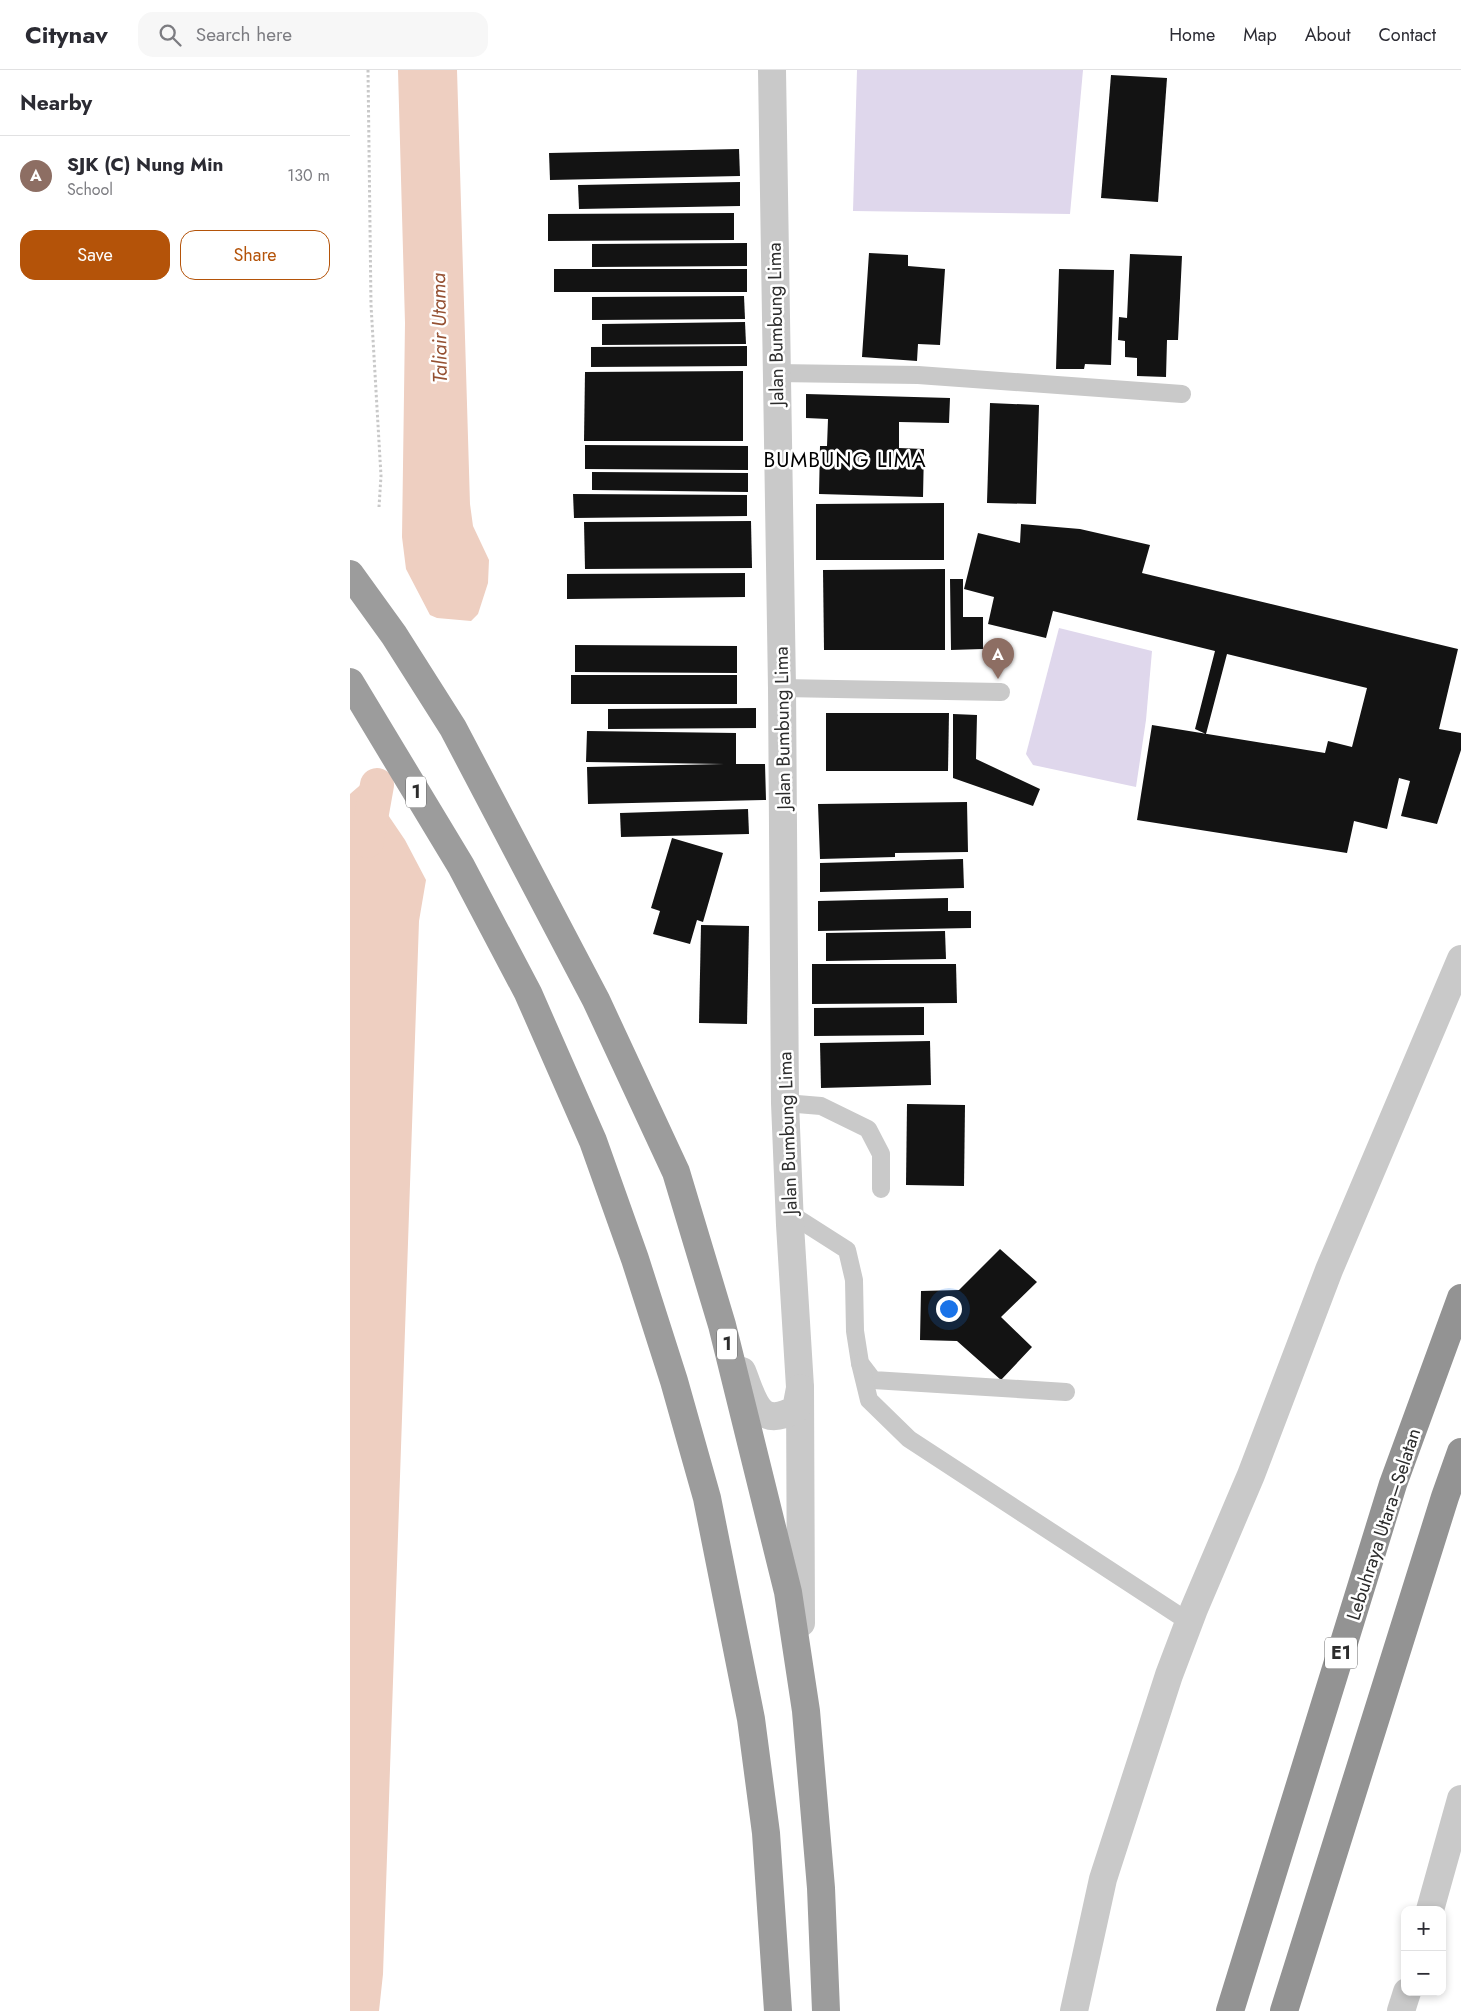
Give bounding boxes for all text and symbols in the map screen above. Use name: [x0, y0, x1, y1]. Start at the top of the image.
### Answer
search box: [138, 12, 488, 57]
text: Citynav: [25, 17, 108, 52]
icon: search: [156, 21, 184, 49]
text: Search here: [196, 21, 292, 48]
text: Home: [1169, 22, 1215, 48]
text: Map: [1243, 22, 1277, 48]
text: About: [1305, 22, 1350, 48]
text: Contact: [1378, 22, 1436, 48]
text: Nearby: [20, 88, 92, 118]
text: SJK (C) Nung Min: [67, 151, 223, 178]
text: A: [30, 164, 42, 187]
text: 130 m: [287, 164, 330, 187]
text: School: [67, 178, 113, 201]
button: Save: [20, 230, 170, 280]
button: Share: [180, 230, 330, 280]
street label: Jalan Bumbung Lima: [761, 242, 790, 409]
water label: Taliair Utama: [424, 273, 455, 383]
district label: BUMBUNG LIMA: [763, 445, 927, 475]
pin: A: [982, 638, 1014, 679]
street label: Jalan Bumbung Lima: [768, 646, 797, 813]
road number: 1: [406, 776, 426, 808]
street label: Jalan Bumbung Lima: [771, 1051, 804, 1218]
your location: [936, 1296, 962, 1322]
road number: 1: [717, 1328, 737, 1360]
street label: Lebuhraya Utara–Selatan: [1340, 1425, 1427, 1624]
road number: E1: [1325, 1638, 1357, 1669]
map controls: [1401, 1906, 1446, 1996]
button: +: [1401, 1906, 1446, 1951]
button: −: [1401, 1951, 1446, 1996]

